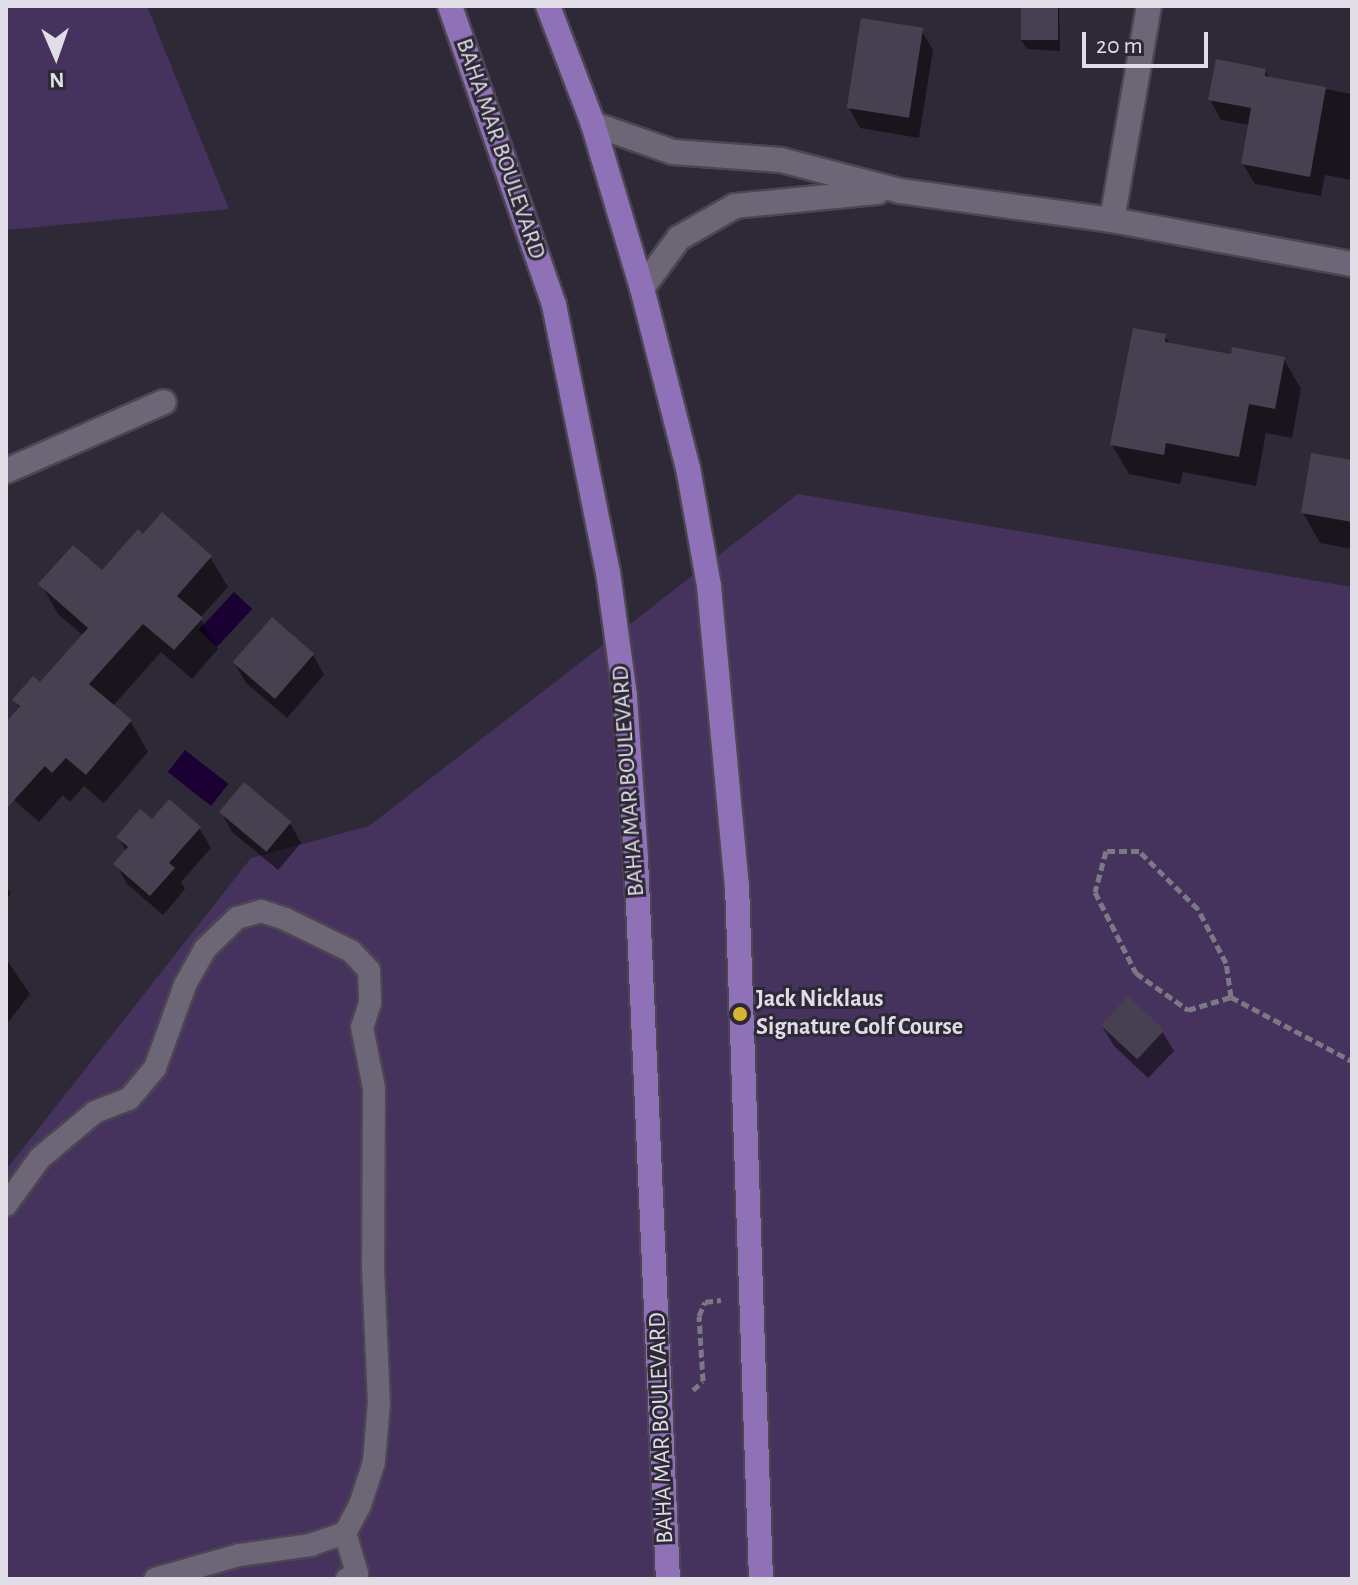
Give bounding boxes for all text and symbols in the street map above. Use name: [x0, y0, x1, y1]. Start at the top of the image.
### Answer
north arrow: [16, 16, 96, 96]
scale bar: [1086, 16, 1212, 66]
text: 20 m: [1096, 34, 1143, 58]
street label: BAHA MAR BOULEVARD: [449, 35, 551, 263]
text: N: [49, 69, 65, 91]
street label: BAHA MAR BOULEVARD: [607, 665, 651, 897]
place label: Jack Nicklaus Signature Golf Course: [756, 986, 963, 1042]
marker: Jack Nicklaus Signature Golf Course: [731, 1005, 749, 1023]
street label: BAHA MAR BOULEVARD: [644, 1312, 680, 1544]

